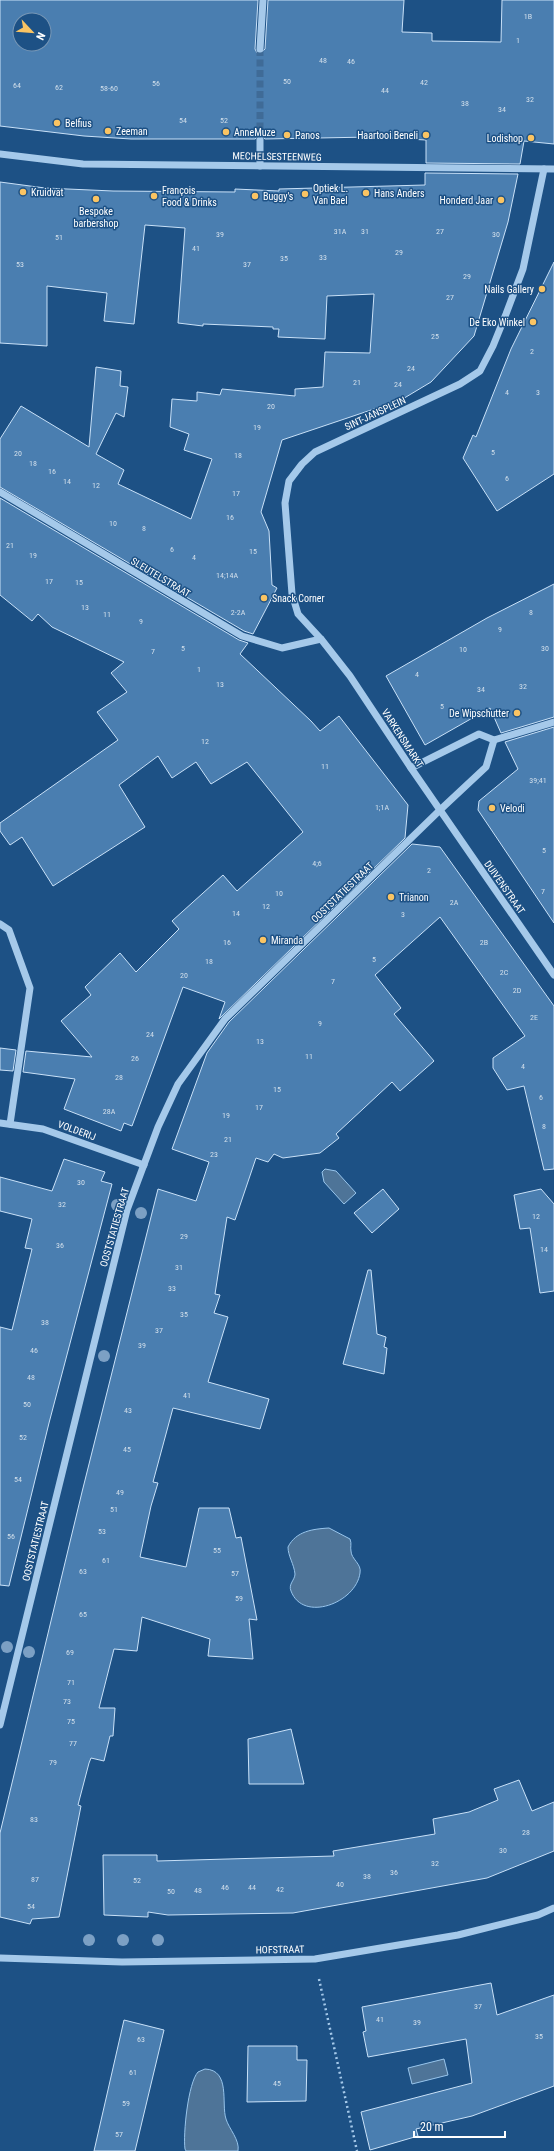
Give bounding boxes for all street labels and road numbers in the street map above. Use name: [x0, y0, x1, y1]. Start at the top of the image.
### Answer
street label: MECHELSESTEENWEG: [232, 150, 322, 163]
street label: SINT-JANSPLEIN: [343, 394, 408, 432]
street label: SLEUTELSTRAAT: [129, 555, 192, 599]
street label: VARKENSMARKT: [380, 707, 426, 770]
street label: DUIVENSTRAAT: [482, 859, 527, 916]
street label: OOSTSTATIESTRAAT: [309, 860, 376, 925]
street label: VOLDERIJ: [56, 1119, 97, 1142]
street label: OOSTSTATIESTRAAT: [98, 1186, 131, 1268]
street label: OOSTSTATIESTRAAT: [20, 1500, 51, 1582]
street label: HOFSTRAAT: [256, 1944, 305, 1955]

